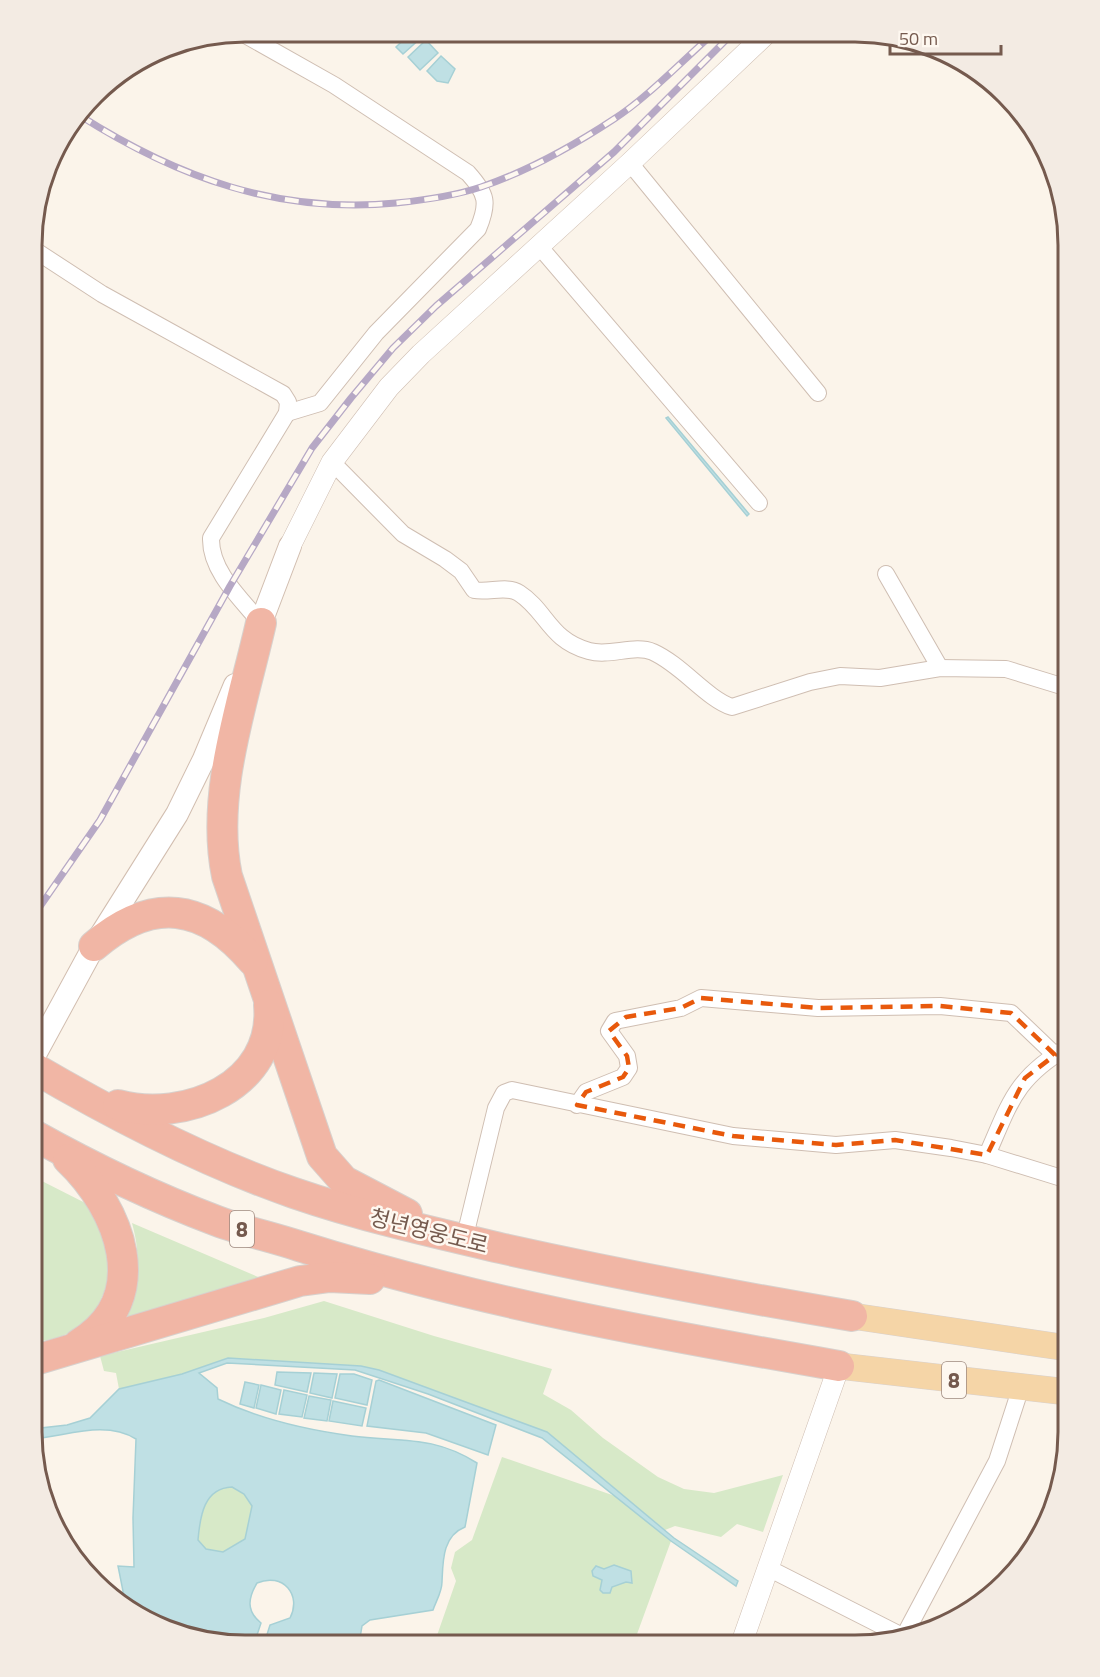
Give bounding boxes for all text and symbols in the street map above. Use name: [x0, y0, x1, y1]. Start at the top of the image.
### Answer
scale bar: [890, 18, 1001, 56]
text: 50 m: [899, 25, 938, 52]
street label: 청년영웅도로: [366, 1200, 492, 1262]
road number: 8: [230, 1211, 254, 1247]
road number: 8: [942, 1362, 966, 1398]

